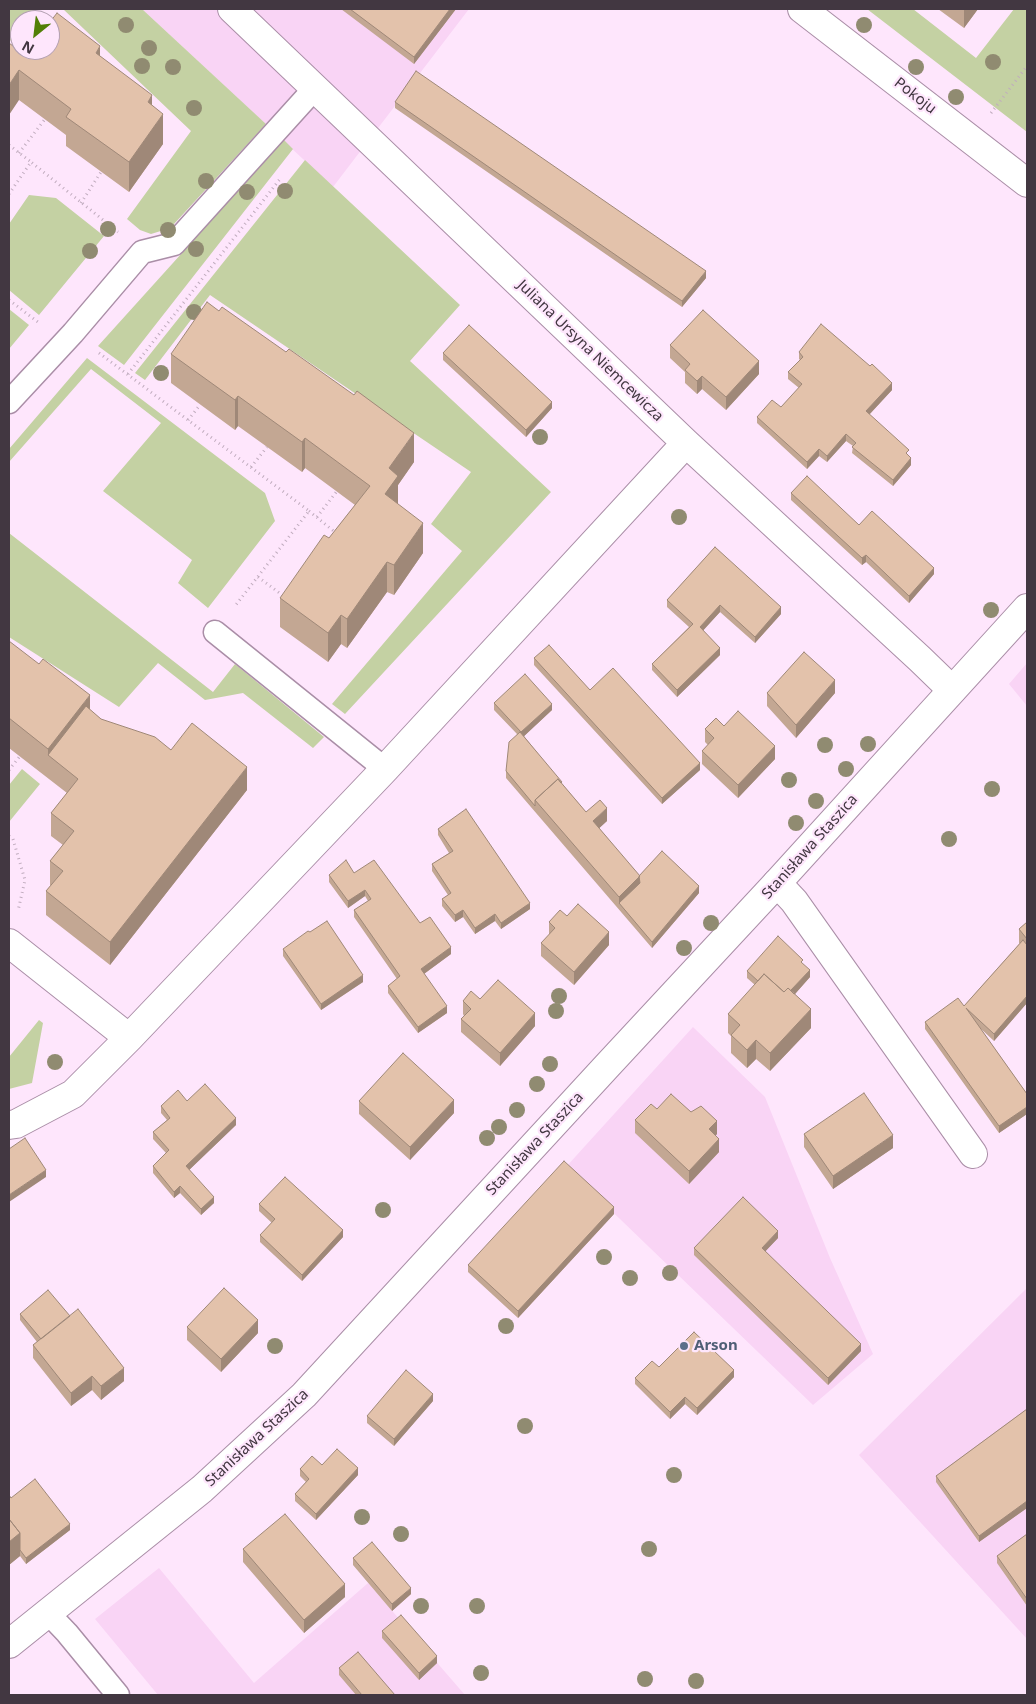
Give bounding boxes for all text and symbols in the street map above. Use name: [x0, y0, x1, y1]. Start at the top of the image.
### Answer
north arrow: [10, 10, 60, 60]
text: N: [18, 37, 38, 59]
street label: Pokoju: [890, 74, 940, 118]
street label: Juliana Ursyna Niemcewicza: [513, 276, 667, 426]
street label: Stanisława Staszica: [758, 791, 862, 903]
street label: Stanisława Staszica: [483, 1089, 587, 1199]
place label: Arson: [694, 1337, 738, 1355]
marker: Arson: [678, 1340, 690, 1352]
street label: Stanisława Staszica: [202, 1386, 312, 1490]

